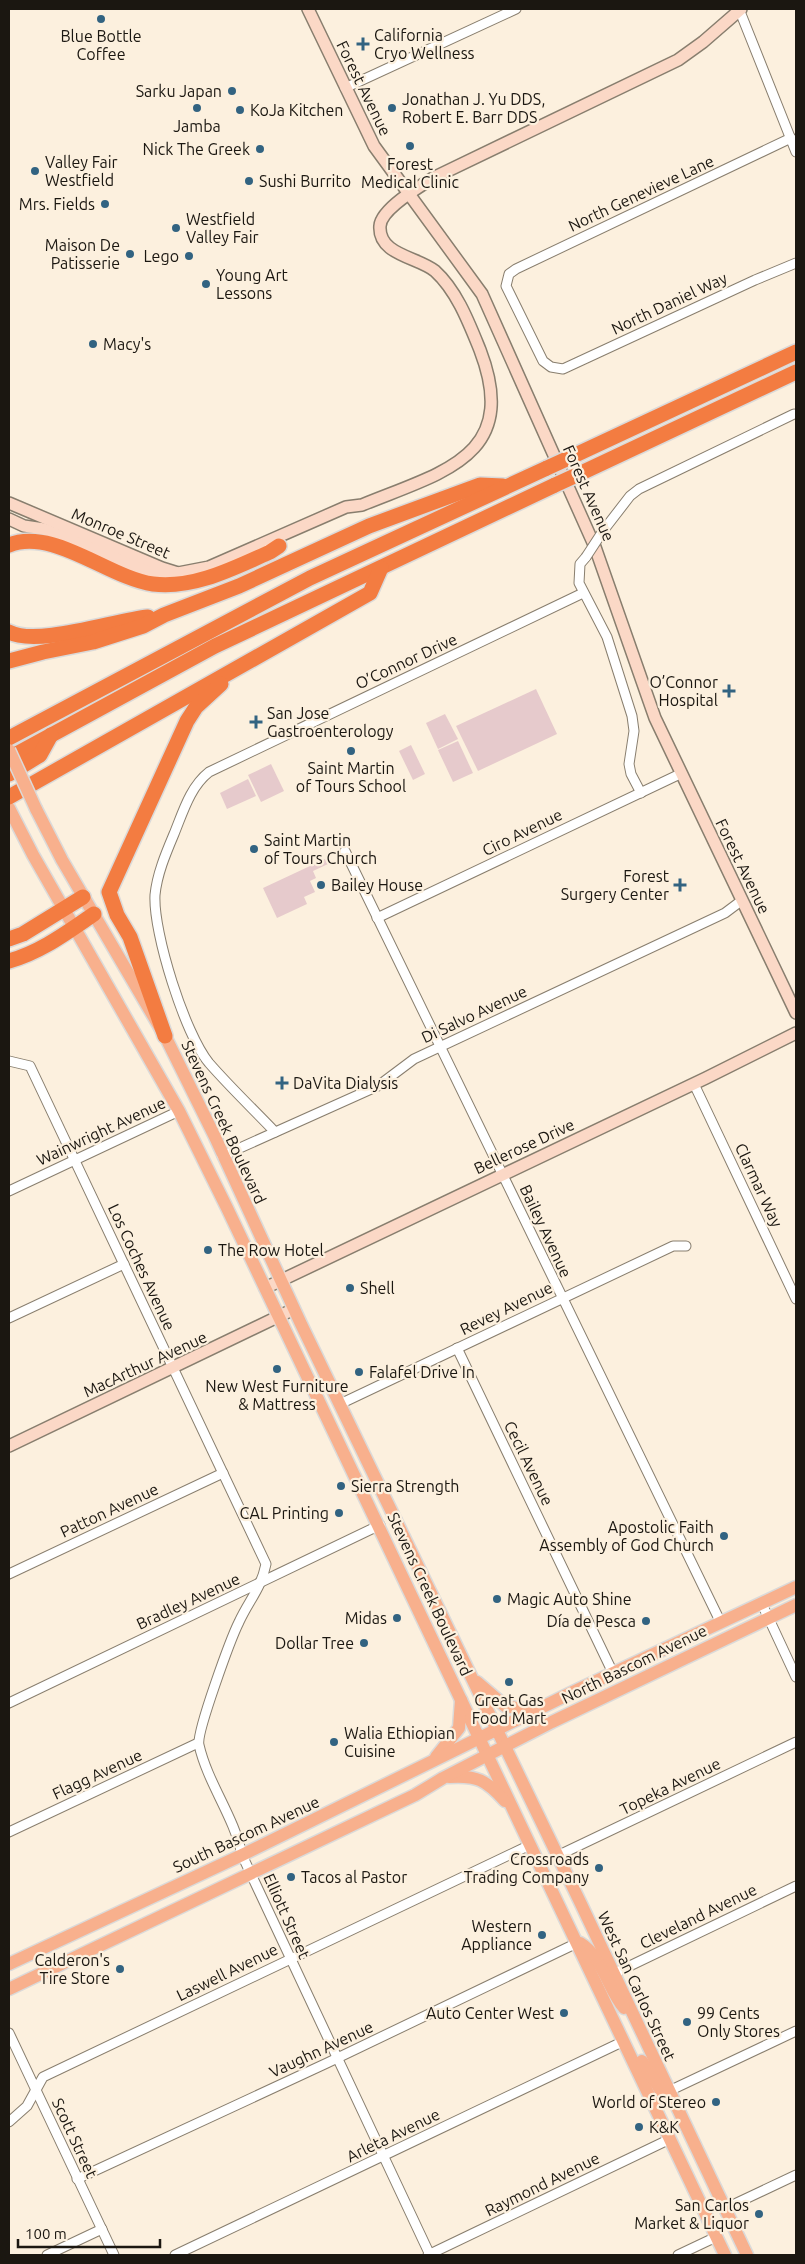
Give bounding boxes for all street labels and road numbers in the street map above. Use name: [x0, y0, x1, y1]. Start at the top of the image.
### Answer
street label: Forest Avenue: [333, 38, 395, 138]
street label: North Genevieve Lane: [565, 151, 717, 235]
street label: North Daniel Way: [608, 268, 730, 338]
street label: Forest Avenue: [560, 442, 618, 544]
street label: Monroe Street: [69, 504, 173, 562]
street label: O’Connor Drive: [352, 630, 460, 692]
street label: Ciro Avenue: [479, 805, 565, 859]
street label: Forest Avenue: [712, 816, 774, 916]
street label: Di Salvo Avenue: [418, 982, 530, 1046]
street label: Stevens Creek Boulevard: [178, 1037, 270, 1207]
street label: Wainwright Avenue: [34, 1093, 168, 1169]
street label: Bellerose Drive: [471, 1115, 577, 1177]
street label: Clarmar Way: [732, 1140, 786, 1230]
street label: Bailey Avenue: [517, 1182, 575, 1280]
street label: Los Coches Avenue: [105, 1201, 179, 1333]
street label: Revey Avenue: [457, 1278, 555, 1338]
street label: MacArthur Avenue: [80, 1327, 210, 1401]
street label: Cecil Avenue: [501, 1418, 557, 1508]
street label: Patton Avenue: [57, 1479, 161, 1541]
street label: Stevens Creek Boulevard: [384, 1509, 476, 1679]
street label: Bradley Avenue: [133, 1569, 243, 1633]
street label: North Bascom Avenue: [558, 1621, 710, 1707]
street label: Flagg Avenue: [49, 1745, 145, 1803]
street label: Topeka Avenue: [617, 1754, 723, 1818]
street label: South Bascom Avenue: [170, 1792, 322, 1876]
street label: Elliott Street: [260, 1871, 314, 1962]
street label: Cleveland Avenue: [637, 1880, 759, 1952]
street label: West San Carlos Street: [594, 1908, 680, 2064]
street label: Laswell Avenue: [173, 1940, 281, 2004]
street label: Vaughn Avenue: [266, 2017, 376, 2081]
street label: Scott Street: [49, 2095, 102, 2181]
street label: Arleta Avenue: [343, 2105, 443, 2165]
street label: Raymond Avenue: [482, 2148, 602, 2220]

